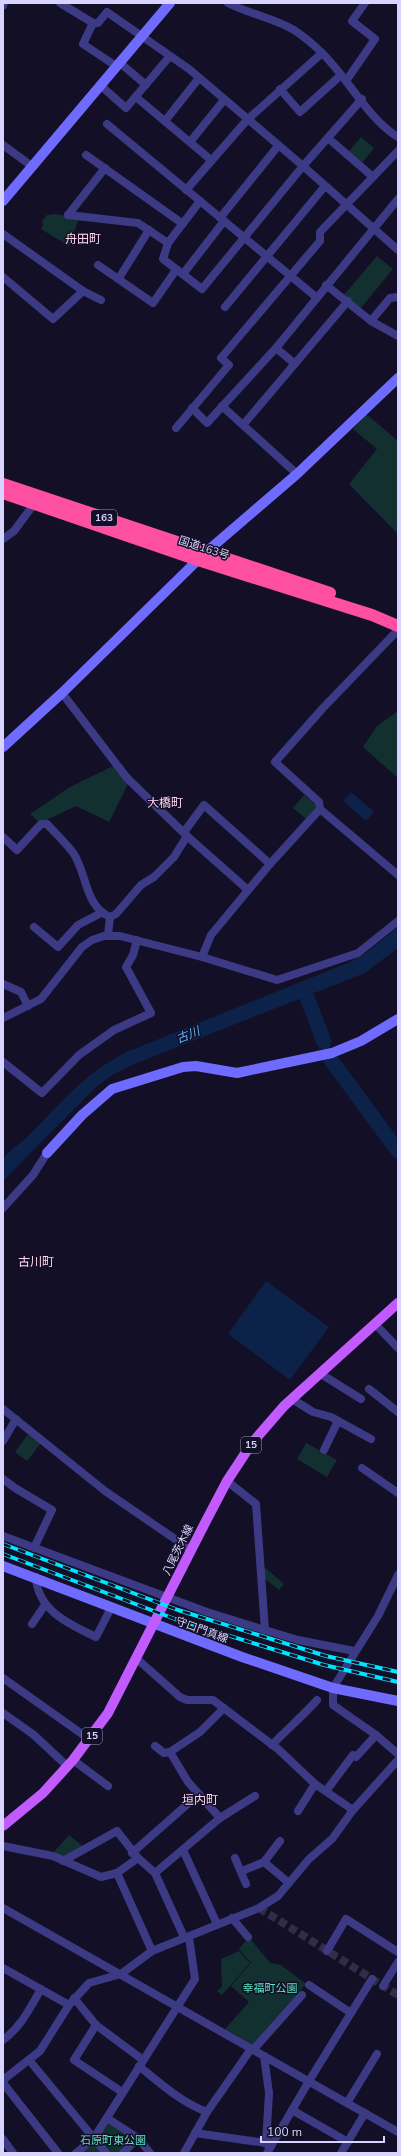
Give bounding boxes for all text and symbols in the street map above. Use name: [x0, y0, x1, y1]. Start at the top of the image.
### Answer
district label: 舟田町: [65, 231, 101, 247]
road number: 163: [91, 510, 117, 526]
street label: 国道163号: [177, 533, 231, 563]
district label: 大橋町: [147, 795, 183, 811]
water label: 古川: [174, 1022, 204, 1047]
district label: 古川町: [18, 1254, 54, 1270]
road number: 15: [241, 1437, 261, 1453]
street label: 八尾茨木線: [159, 1522, 197, 1578]
street label: 守口門真線: [174, 1614, 230, 1646]
road number: 15: [82, 1728, 102, 1744]
district label: 垣内町: [182, 1792, 218, 1808]
park label: 幸福町公園: [243, 1981, 298, 1996]
scale bar: [261, 2118, 384, 2144]
text: 100 m: [267, 2124, 302, 2140]
park label: 石原町東公園: [80, 2133, 146, 2148]

